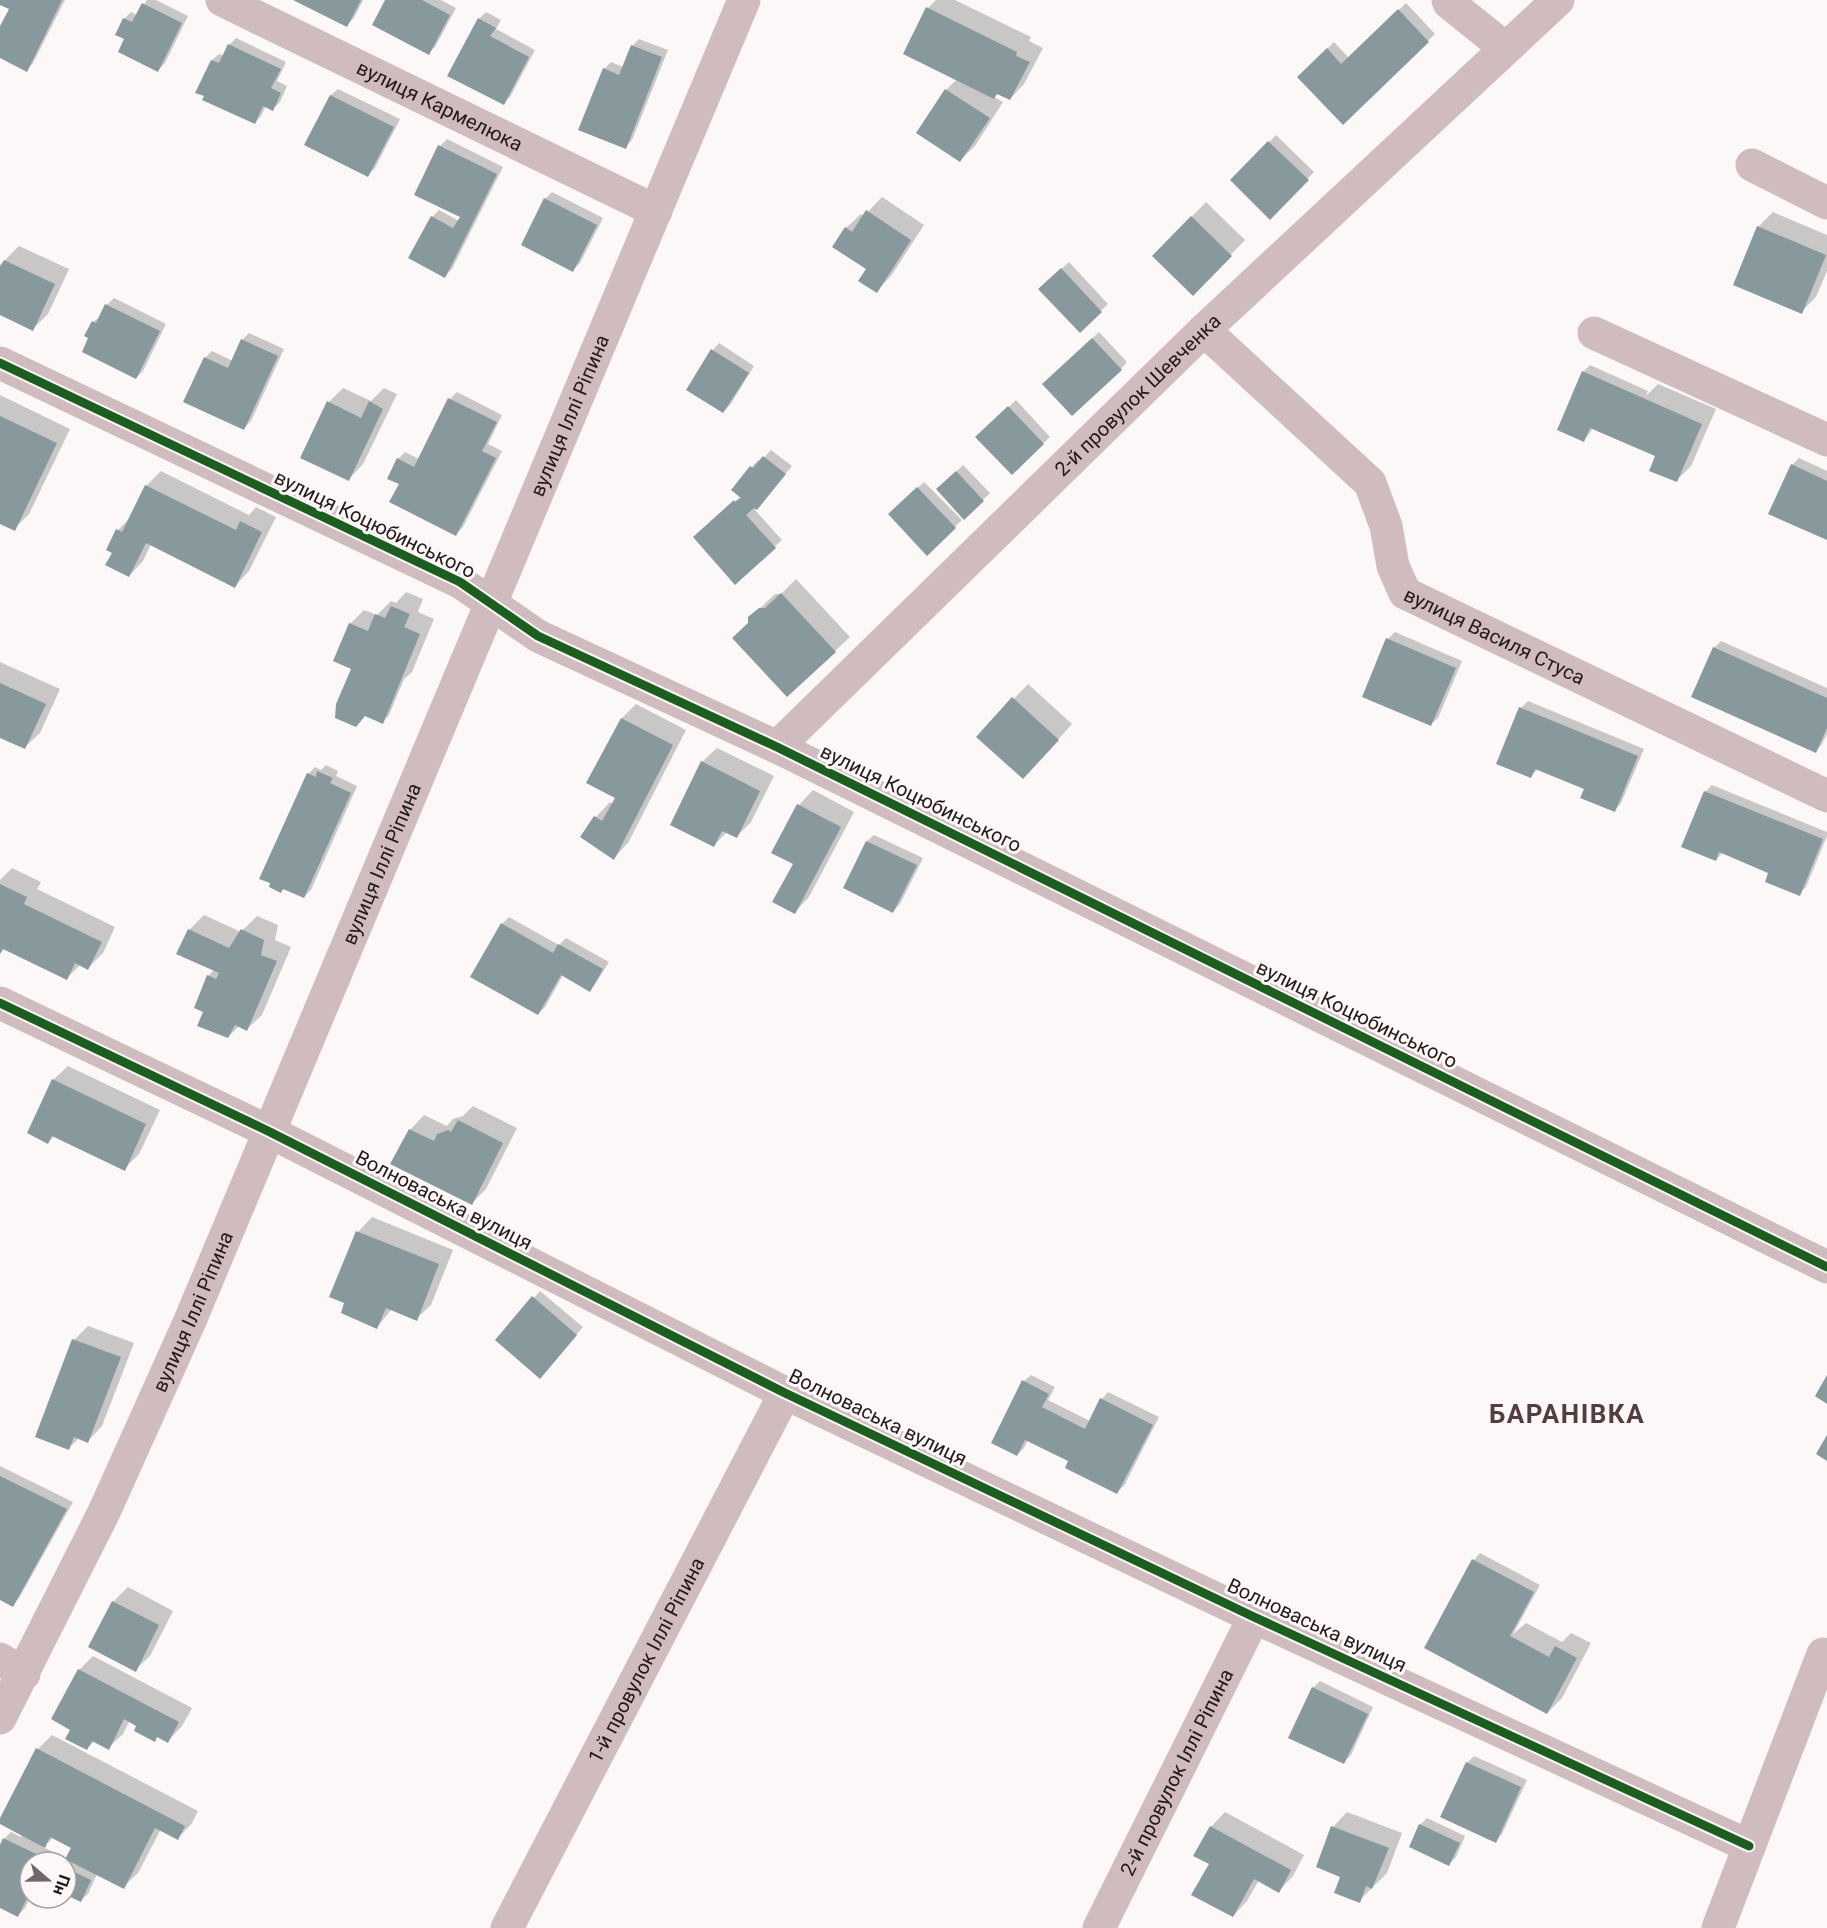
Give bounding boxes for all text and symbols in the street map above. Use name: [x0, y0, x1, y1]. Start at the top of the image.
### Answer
street label: вулиця Кармелюка: [353, 55, 526, 156]
street label: 2-й провулок Шевченка: [1050, 309, 1226, 481]
street label: вулиця Іллі Ріпина: [525, 331, 614, 500]
street label: вулиця Коцюбинського: [271, 465, 479, 583]
street label: вулиця Василя Стуса: [1400, 582, 1589, 690]
street label: вулиця Коцюбинського: [817, 739, 1025, 857]
street label: вулиця Іллі Ріпина: [337, 779, 426, 948]
street label: вулиця Коцюбинського: [1253, 955, 1461, 1073]
street label: Волноваська вулиця: [352, 1145, 536, 1255]
street label: вулиця Іллі Ріпина: [147, 1228, 238, 1396]
street label: Волноваська вулиця: [785, 1363, 971, 1471]
district label: БАРАНІВКА: [1489, 1399, 1645, 1429]
street label: 1-й провулок Іллі Ріпина: [583, 1553, 710, 1767]
street label: Волноваська вулиця: [1224, 1573, 1410, 1677]
street label: 2-й провулок Іллі Ріпина: [1115, 1665, 1238, 1880]
north arrow: [18, 1850, 78, 1910]
text: Пн: [49, 1872, 74, 1898]

